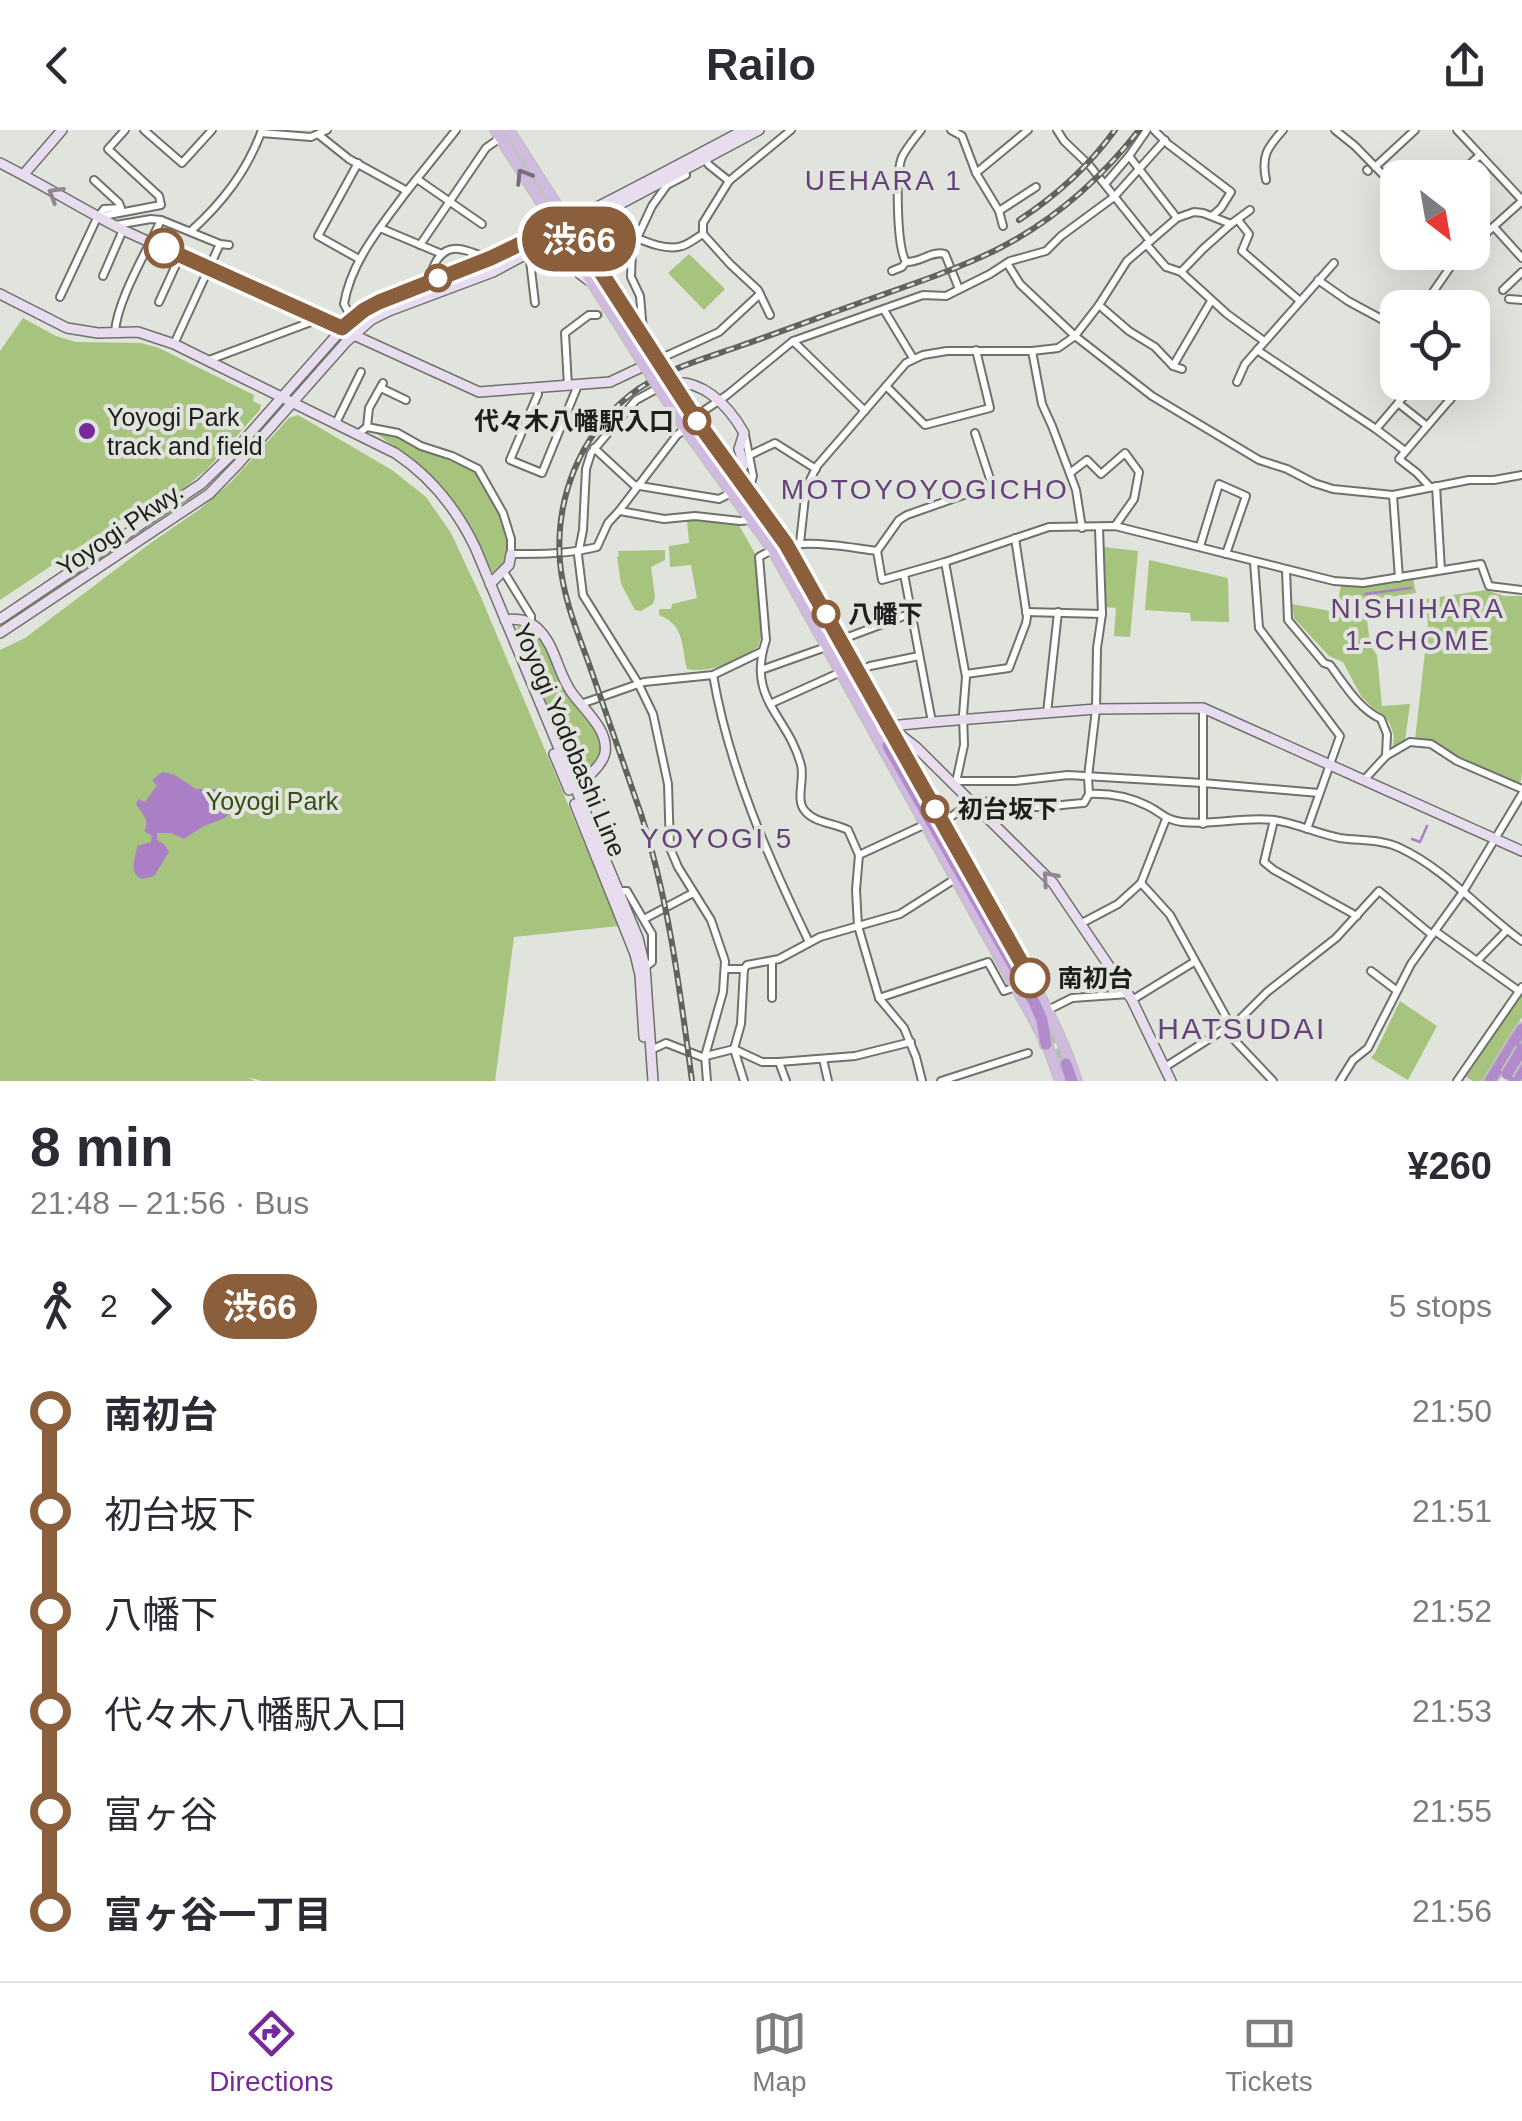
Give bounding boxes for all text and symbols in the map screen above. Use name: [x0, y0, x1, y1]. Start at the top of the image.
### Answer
icon: back: [30, 38, 85, 93]
icon: share: [1437, 38, 1492, 93]
text: Railo: [706, 39, 816, 90]
north arrow: [1380, 160, 1490, 270]
map controls: [1380, 160, 1490, 400]
district label: UEHARA 1: [805, 165, 963, 196]
one-way arrow: [517, 169, 536, 187]
one-way arrow: [48, 187, 66, 206]
line badge: 渋66: [522, 206, 636, 272]
text: 渋66: [542, 220, 616, 259]
unlabelled marker: [145, 229, 183, 267]
unlabelled marker: [425, 265, 451, 291]
button: locate: [1380, 290, 1490, 400]
place label: Yoyogi Park track and field: [107, 403, 263, 460]
place label: 代々木八幡駅入口: [474, 407, 674, 435]
marker: 代々木八幡駅入口: [684, 408, 710, 434]
marker: Yoyogi Park track and field: [76, 420, 98, 442]
district label: MOTOYOYOGICHO: [781, 474, 1069, 505]
street label: Yoyogi Pkwy.: [52, 477, 188, 581]
district label: NISHIHARA 1-CHOME: [1331, 593, 1505, 656]
place label: 八幡下: [848, 600, 923, 628]
marker: 八幡下: [813, 601, 839, 627]
street label: Yoyogi Yodobashi Line: [508, 619, 632, 861]
park label: Yoyogi Park: [206, 787, 339, 815]
place label: 初台坂下: [958, 795, 1058, 823]
marker: 初台坂下: [922, 796, 948, 822]
district label: YOYOGI 5: [640, 823, 794, 854]
one-way arrow: [1042, 872, 1060, 890]
marker: 南初台: [1011, 959, 1049, 997]
place label: 南初台: [1058, 964, 1133, 992]
district label: HATSUDAI: [1157, 1012, 1327, 1045]
text: 8 min: [30, 1116, 174, 1178]
text: ¥260: [1407, 1145, 1492, 1187]
text: 21:48 – 21:56 · Bus: [30, 1185, 309, 1221]
icon: walk: [30, 1279, 85, 1334]
icon: forward: [133, 1279, 188, 1334]
text: 渋66: [223, 1287, 297, 1326]
text: 2: [100, 1288, 118, 1324]
text: 5 stops: [1389, 1288, 1492, 1324]
text: 21:50: [1412, 1393, 1492, 1429]
text: 南初台: [104, 1394, 218, 1436]
text: 21:51: [1412, 1493, 1492, 1529]
text: 初台坂下: [104, 1494, 256, 1536]
text: 21:52: [1412, 1593, 1492, 1629]
text: 八幡下: [104, 1594, 218, 1636]
text: 21:53: [1412, 1693, 1492, 1729]
text: 代々木八幡駅入口: [104, 1694, 408, 1736]
text: 21:55: [1412, 1793, 1492, 1829]
text: 富ヶ谷: [104, 1794, 218, 1836]
text: 21:56: [1412, 1893, 1492, 1929]
text: 富ヶ谷一丁目: [104, 1894, 332, 1936]
tab: Directions: [209, 2006, 334, 2098]
tab: Map: [752, 2006, 807, 2098]
tab: Tickets: [1225, 2006, 1313, 2098]

